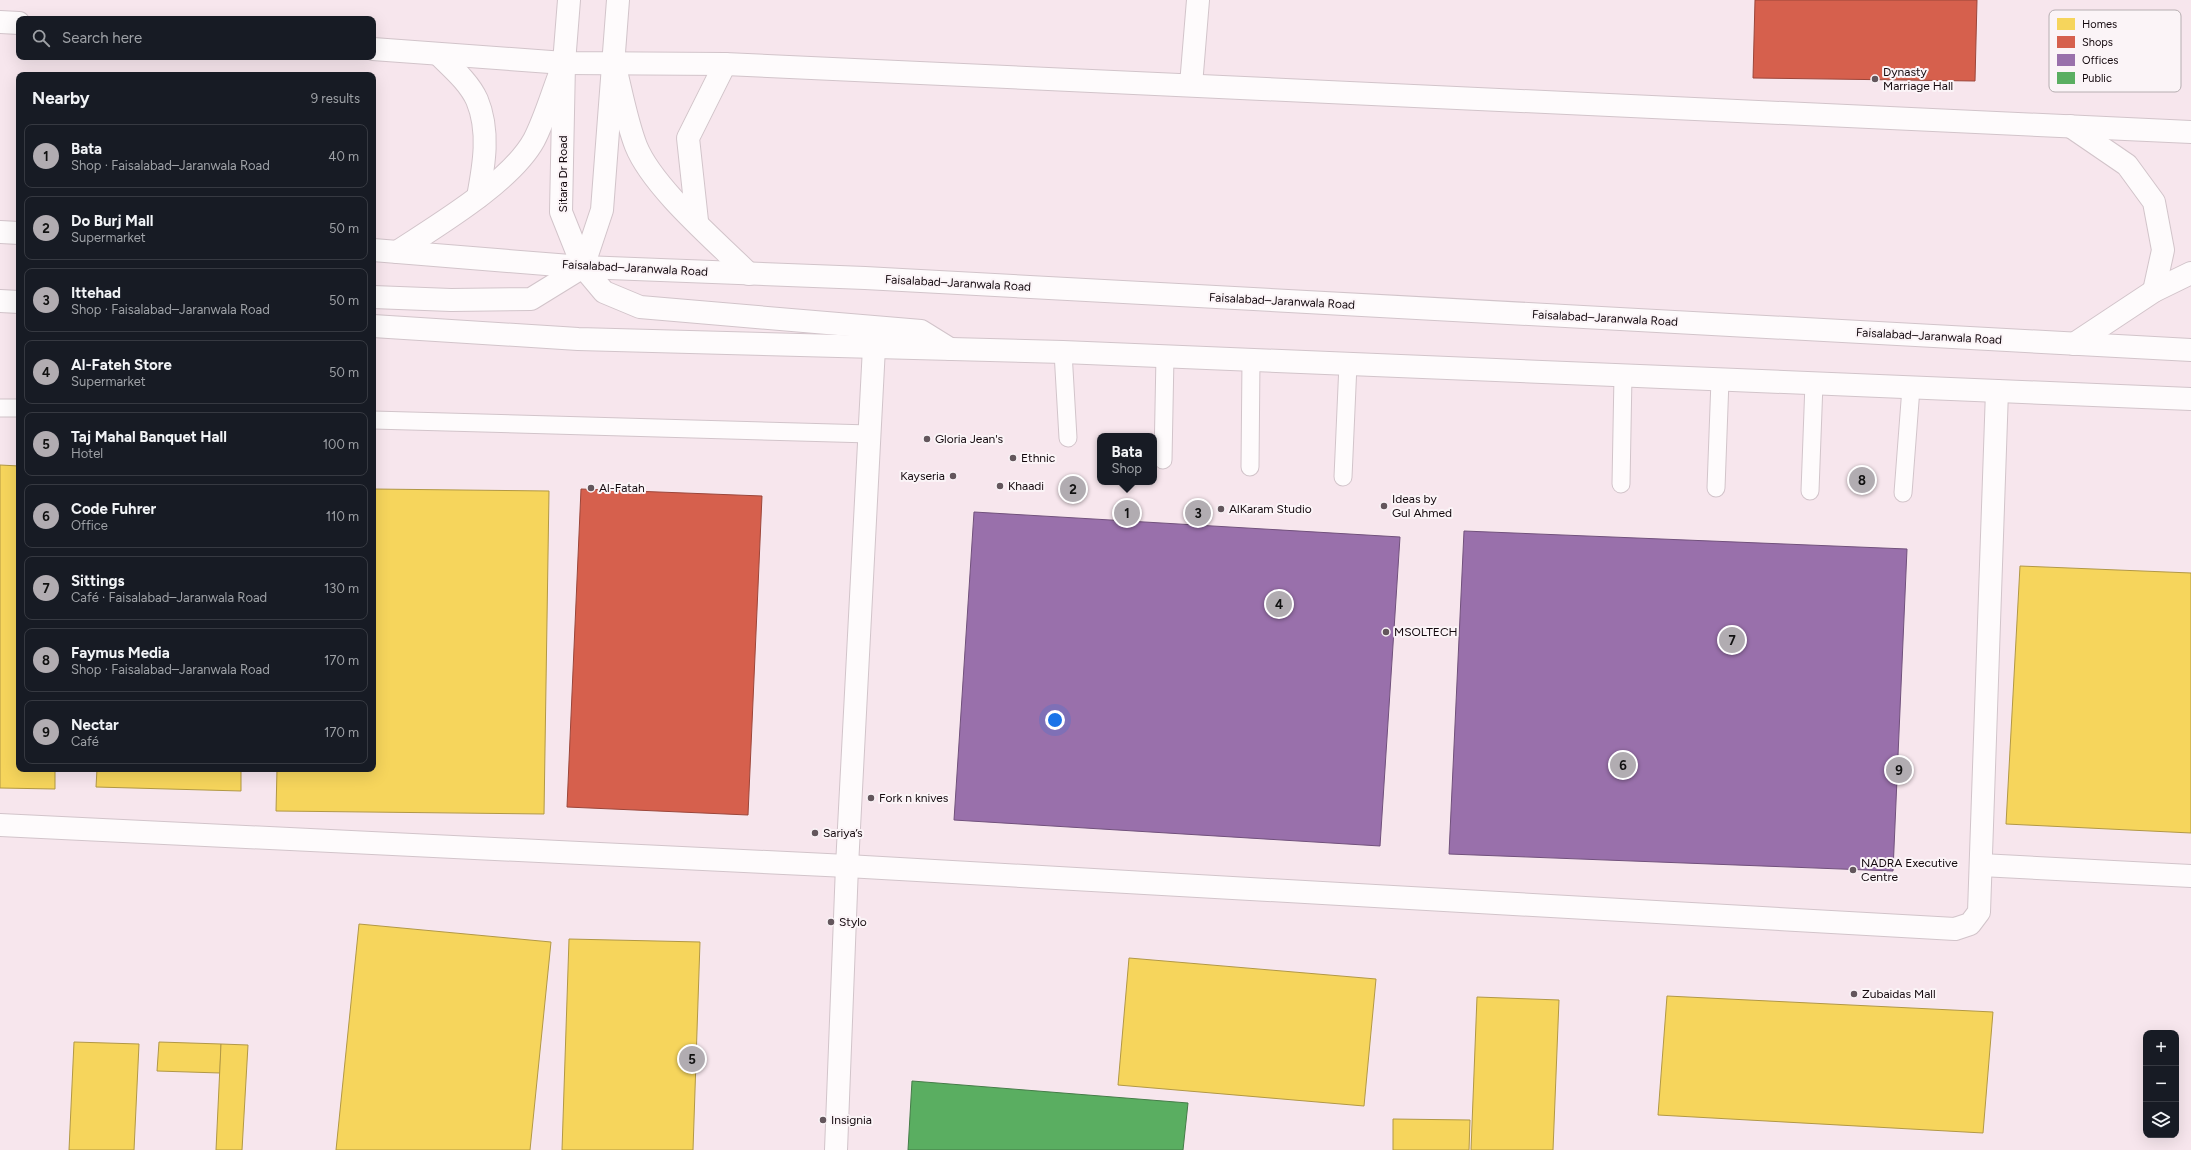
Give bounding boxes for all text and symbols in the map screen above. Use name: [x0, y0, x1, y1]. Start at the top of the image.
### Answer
legend: [2049, 10, 2181, 92]
search box: [16, 16, 376, 60]
text: Homes: [2082, 18, 2117, 31]
icon: search: [30, 27, 52, 49]
text: Search here: [62, 29, 142, 47]
text: Shops: [2082, 36, 2113, 49]
text: Offices: [2082, 54, 2118, 67]
place label: Dynasty Marriage Hall: [1883, 65, 1953, 93]
text: Public: [2082, 72, 2112, 85]
marker: Dynasty Marriage Hall: [1870, 74, 1880, 84]
text: Nearby: [32, 88, 90, 108]
text: 9 results: [311, 91, 360, 106]
street label: Sitara Dr Road: [556, 136, 570, 212]
text: Bata: [71, 140, 102, 158]
text: 1: [43, 149, 49, 164]
text: 40 m: [328, 149, 359, 164]
text: Shop · Faisalabad–Jaranwala Road: [71, 158, 270, 173]
text: Do Burj Mall: [71, 212, 153, 230]
text: 2: [42, 221, 50, 236]
text: 50 m: [329, 221, 359, 236]
text: Supermarket: [71, 230, 146, 245]
street label: Faisalabad–Jaranwala Road: [562, 257, 708, 279]
street label: Faisalabad–Jaranwala Road: [885, 272, 1031, 294]
text: Ittehad: [71, 284, 121, 302]
street label: Faisalabad–Jaranwala Road: [1209, 290, 1355, 312]
text: 3: [42, 293, 50, 308]
text: 50 m: [329, 293, 359, 308]
text: Shop · Faisalabad–Jaranwala Road: [71, 302, 270, 317]
street label: Faisalabad–Jaranwala Road: [1532, 307, 1678, 329]
street label: Faisalabad–Jaranwala Road: [1856, 325, 2002, 347]
text: Al-Fateh Store: [71, 356, 172, 374]
text: 4: [42, 365, 50, 380]
text: 50 m: [329, 365, 359, 380]
text: Supermarket: [71, 374, 146, 389]
text: Taj Mahal Banquet Hall: [71, 428, 227, 446]
place label: Gloria Jean's: [935, 432, 1004, 446]
popup: [1097, 433, 1157, 485]
marker: Gloria Jean's: [922, 434, 932, 444]
text: 5: [42, 437, 50, 452]
text: 100 m: [323, 437, 359, 452]
text: Bata: [1111, 443, 1143, 461]
text: Hotel: [71, 446, 103, 461]
place label: Ethnic: [1021, 451, 1056, 465]
marker: Ethnic: [1008, 453, 1018, 463]
text: Shop: [1111, 461, 1142, 476]
pin: 8: [1849, 465, 1875, 495]
place label: Kayseria: [900, 469, 945, 483]
marker: Kayseria: [948, 471, 958, 481]
pin: 2: [1060, 474, 1086, 504]
place label: Khaadi: [1008, 479, 1044, 493]
place label: Al-Fatah: [599, 481, 645, 495]
marker: Khaadi: [995, 481, 1005, 491]
marker: Al-Fatah: [586, 483, 596, 493]
place label: Ideas by Gul Ahmed: [1392, 492, 1452, 520]
pin: 1: [1114, 498, 1140, 528]
pin: 3: [1185, 498, 1211, 528]
text: Code Fuhrer: [71, 500, 156, 518]
marker: Ideas by Gul Ahmed: [1379, 501, 1389, 511]
place label: AlKaram Studio: [1229, 502, 1312, 516]
marker: AlKaram Studio: [1216, 504, 1226, 514]
text: 6: [42, 509, 50, 524]
text: 110 m: [326, 509, 359, 524]
text: Office: [71, 518, 108, 533]
text: Sittings: [71, 572, 125, 590]
text: 7: [42, 581, 50, 596]
text: 130 m: [324, 581, 359, 596]
pin: 4: [1266, 589, 1292, 619]
text: Café · Faisalabad–Jaranwala Road: [71, 590, 267, 605]
place label: MSOLTECH: [1394, 625, 1458, 639]
pin: 7: [1719, 625, 1745, 655]
marker: MSOLTECH: [1381, 627, 1391, 637]
text: Faymus Media: [71, 644, 170, 662]
text: 8: [42, 653, 50, 668]
text: 170 m: [324, 653, 359, 668]
text: Shop · Faisalabad–Jaranwala Road: [71, 662, 270, 677]
your location: [1045, 710, 1065, 730]
text: Nectar: [71, 716, 119, 734]
text: 9: [42, 725, 50, 740]
text: 170 m: [324, 725, 359, 740]
text: Café: [71, 734, 99, 749]
pin: 6: [1610, 750, 1636, 780]
pin: 9: [1886, 755, 1912, 785]
place label: Fork n knives: [879, 791, 949, 805]
marker: Fork n knives: [866, 793, 876, 803]
place label: Sariya’s: [823, 826, 863, 840]
marker: Sariya’s: [810, 828, 820, 838]
place label: NADRA Executive Centre: [1861, 856, 1958, 884]
marker: NADRA Executive Centre: [1848, 865, 1858, 875]
place label: Stylo: [839, 915, 867, 929]
marker: Stylo: [826, 917, 836, 927]
place label: Zubaidas Mall: [1862, 987, 1936, 1001]
marker: Zubaidas Mall: [1849, 989, 1859, 999]
map controls: [2143, 1030, 2179, 1138]
button: +: [2143, 1030, 2179, 1066]
pin: 5: [679, 1044, 705, 1074]
button: −: [2143, 1066, 2179, 1102]
button: layers: [2143, 1102, 2179, 1138]
place label: Insignia: [831, 1113, 872, 1127]
marker: Insignia: [818, 1115, 828, 1125]

